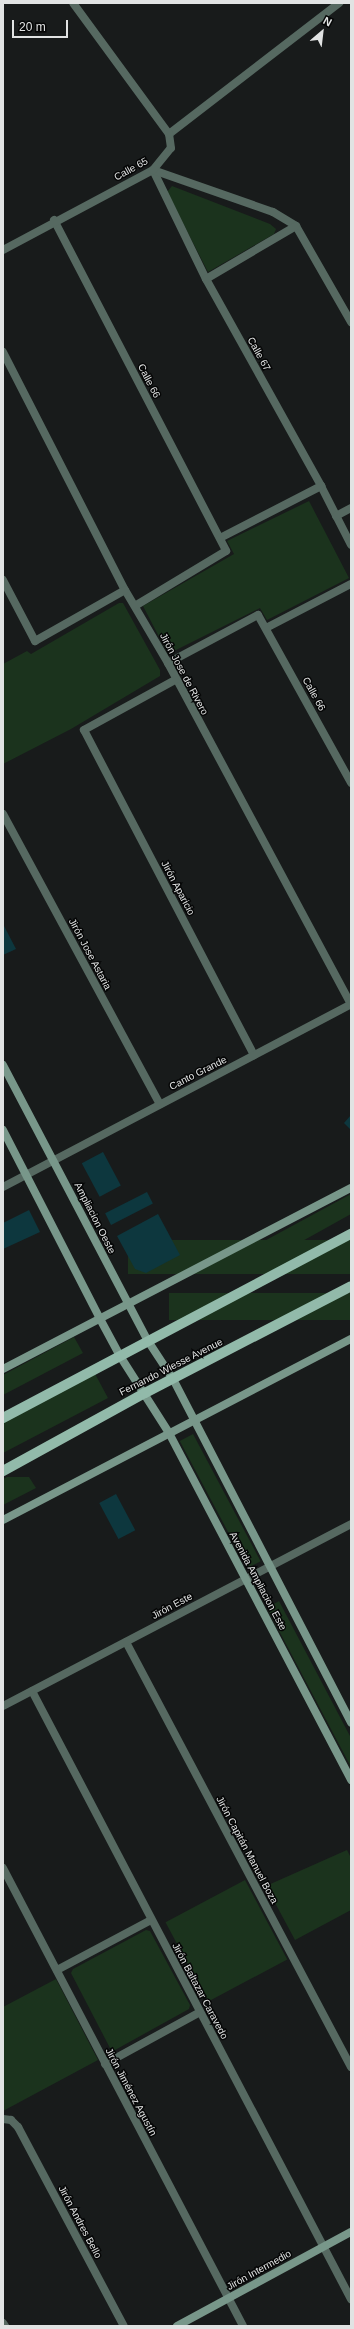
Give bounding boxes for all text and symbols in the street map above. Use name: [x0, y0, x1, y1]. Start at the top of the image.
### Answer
scale bar: [14, 12, 70, 38]
north arrow: [302, 12, 342, 52]
text: N: [321, 14, 334, 29]
text: 20 m: [19, 20, 46, 34]
street label: Calle 65: [112, 155, 150, 183]
street label: Calle 67: [245, 335, 273, 373]
street label: Calle 66: [135, 362, 163, 400]
street label: Jirón Jose de Rivero: [157, 631, 211, 717]
street label: Calle 66: [300, 675, 328, 713]
street label: Jirón Aparicio: [158, 858, 198, 918]
street label: Jirón Jose Astaria: [66, 916, 114, 992]
street label: Canto Grande: [167, 1053, 229, 1093]
street label: Ampliacion Oeste: [72, 1180, 118, 1256]
street label: Fernando Wiesse Avenue: [117, 1336, 225, 1398]
street label: Avenida Ampliacion Este: [227, 1529, 289, 1633]
street label: Jirón Este: [150, 1590, 194, 1622]
street label: Jirón Capitán Manuel Boza: [214, 1794, 280, 1906]
street label: Jirón Baltazar Caravedo: [170, 1941, 230, 2041]
street label: Jirón Jiménez Agustín: [103, 2046, 159, 2138]
street label: Jirón Andres Bello: [56, 2183, 104, 2261]
street label: Jirón Intermedio: [225, 2247, 293, 2293]

